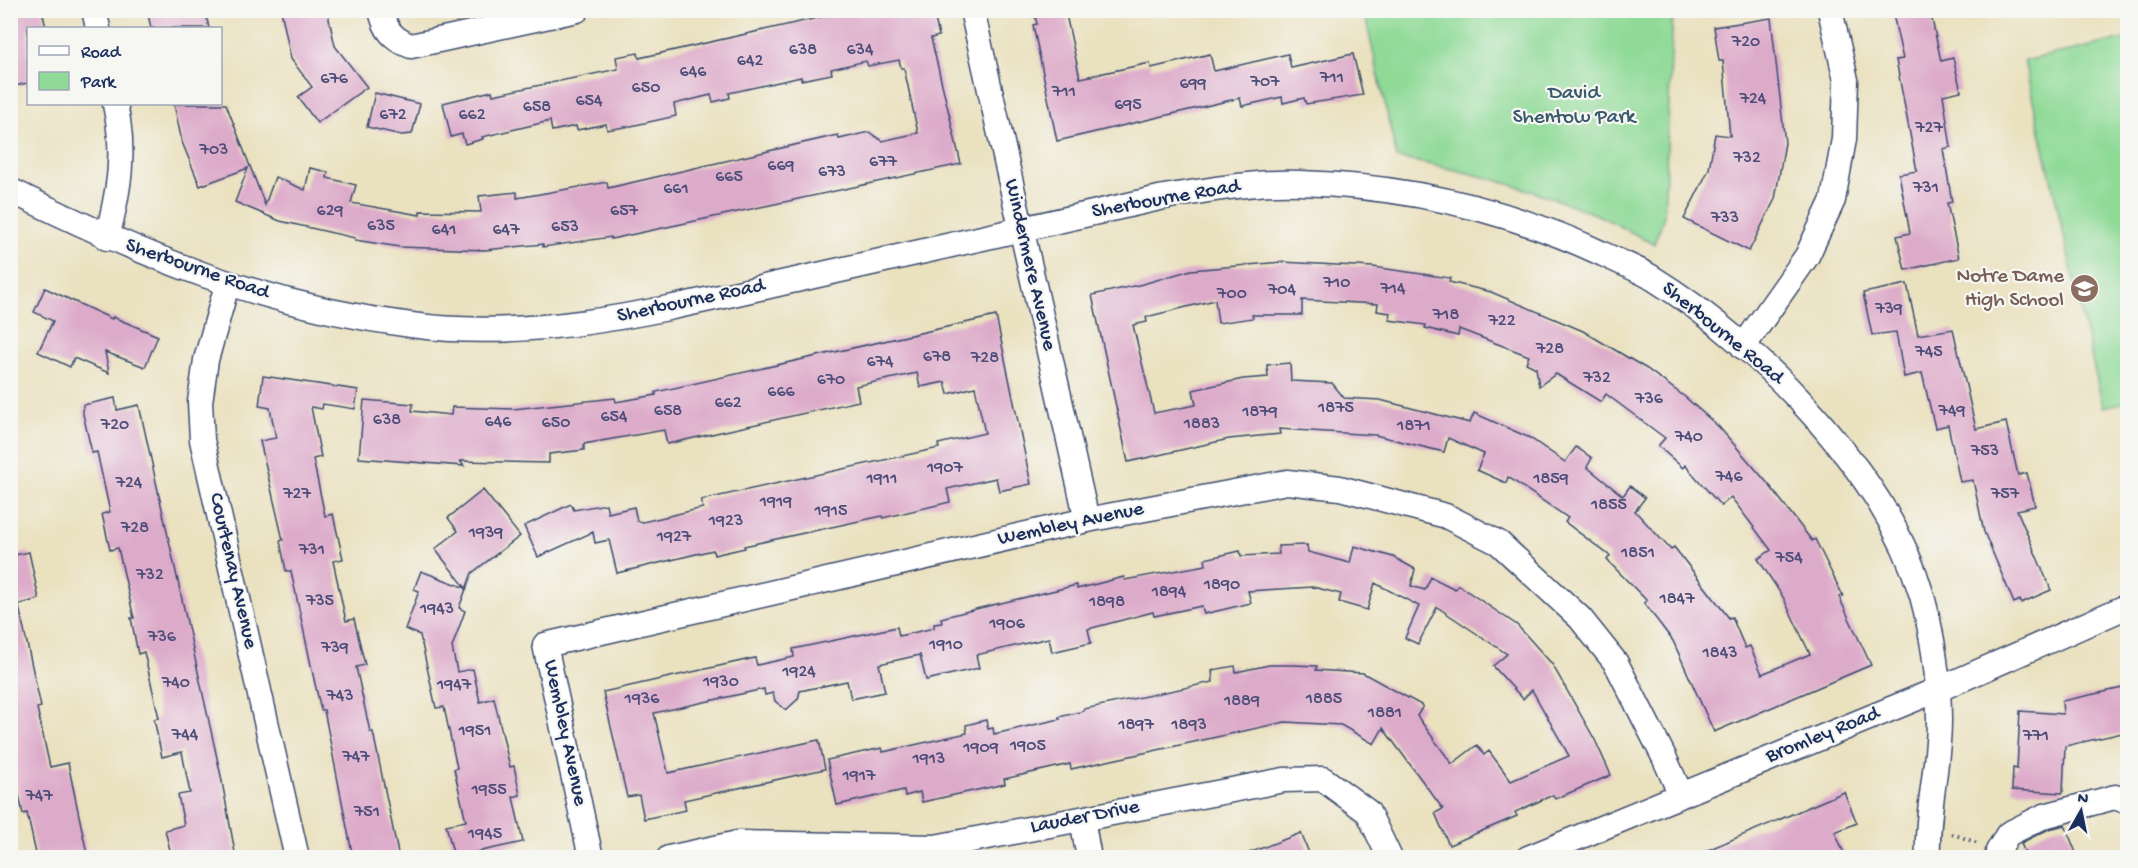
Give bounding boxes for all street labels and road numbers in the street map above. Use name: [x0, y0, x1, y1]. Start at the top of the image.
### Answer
street label: Sherbourne Road: [1090, 174, 1244, 225]
street label: Windermere Avenue: [997, 177, 1061, 354]
street label: Sherbourne Road: [122, 234, 274, 307]
street label: Sherbourne Road: [615, 274, 769, 330]
street label: Sherbourne Road: [1656, 277, 1790, 392]
street label: Courtenay Avenue: [202, 491, 262, 652]
street label: Wembley Avenue: [996, 497, 1147, 553]
street label: Wembley Avenue: [536, 658, 592, 809]
street label: Bromley Road: [1761, 701, 1885, 771]
street label: Lauder Drive: [1028, 795, 1143, 841]

